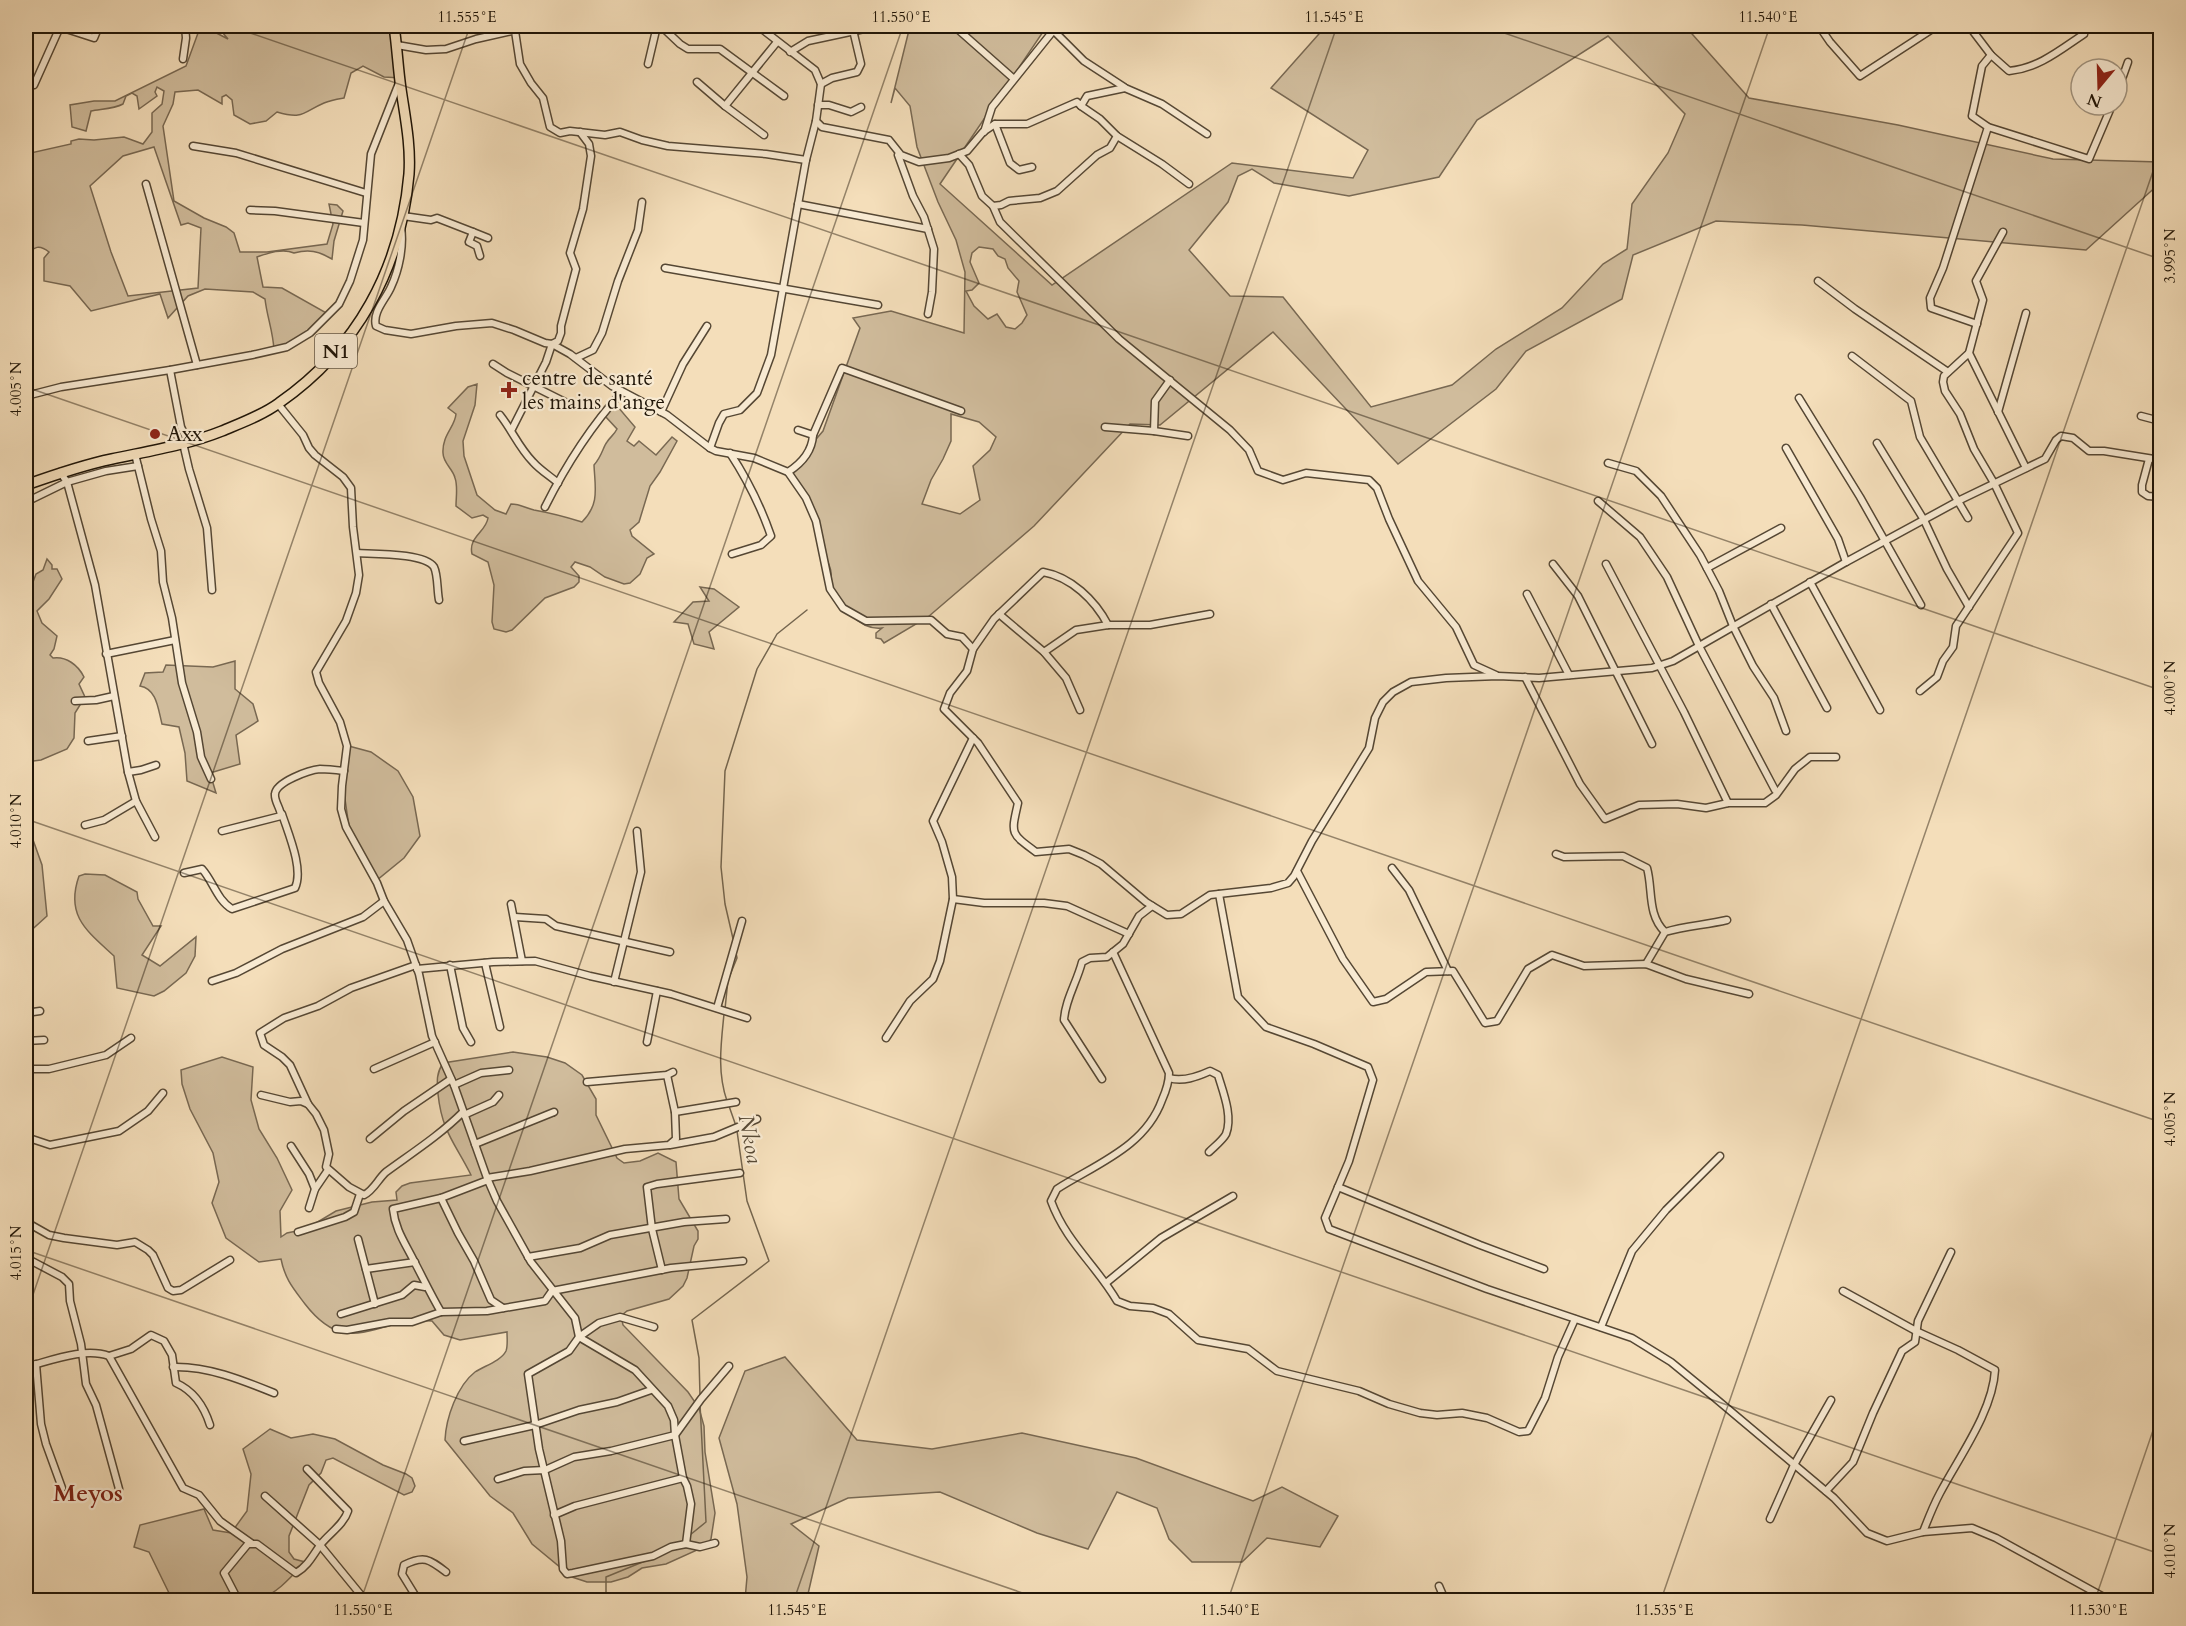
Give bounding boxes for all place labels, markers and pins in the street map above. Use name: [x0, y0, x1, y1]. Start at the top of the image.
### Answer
place label: centre de santé les mains d'ange: [522, 364, 665, 417]
marker: centre de santé les mains d'ange: [500, 381, 518, 399]
place label: Axx: [167, 420, 203, 449]
marker: Axx: [148, 427, 162, 441]

